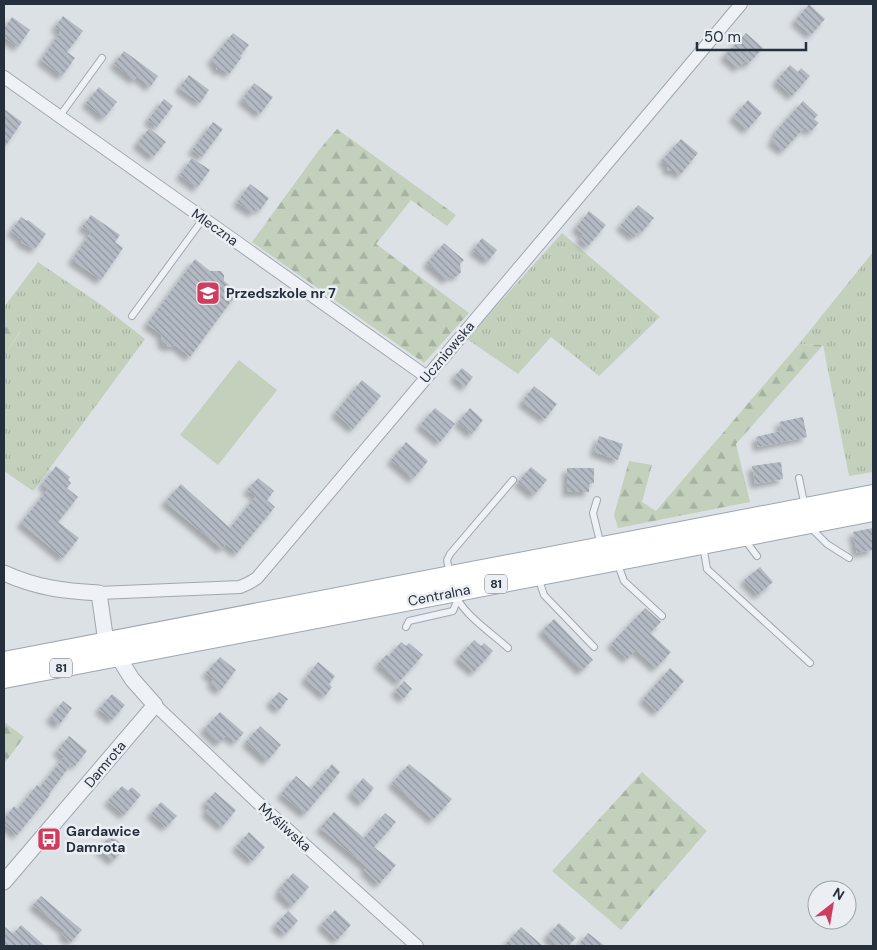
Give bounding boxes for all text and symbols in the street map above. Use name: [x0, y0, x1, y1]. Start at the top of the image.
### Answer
scale bar: [697, 20, 806, 52]
text: 50 m: [704, 27, 741, 47]
street label: Mleczna: [188, 204, 242, 250]
school or university icon: Przedszkole nr 7: [195, 280, 221, 306]
place label: Przedszkole nr 7: [226, 284, 336, 302]
street label: Uczniowska: [416, 317, 478, 387]
road number: 81: [485, 574, 507, 594]
street label: Centralna: [406, 580, 472, 610]
road number: 81: [50, 658, 72, 678]
street label: Damrota: [80, 737, 130, 791]
street label: Myśliwska: [255, 799, 315, 855]
place label: Gardawice Damrota: [66, 822, 140, 856]
bus stop icon: Gardawice Damrota: [36, 826, 62, 852]
north arrow: [807, 880, 857, 930]
text: N: [830, 884, 848, 904]

